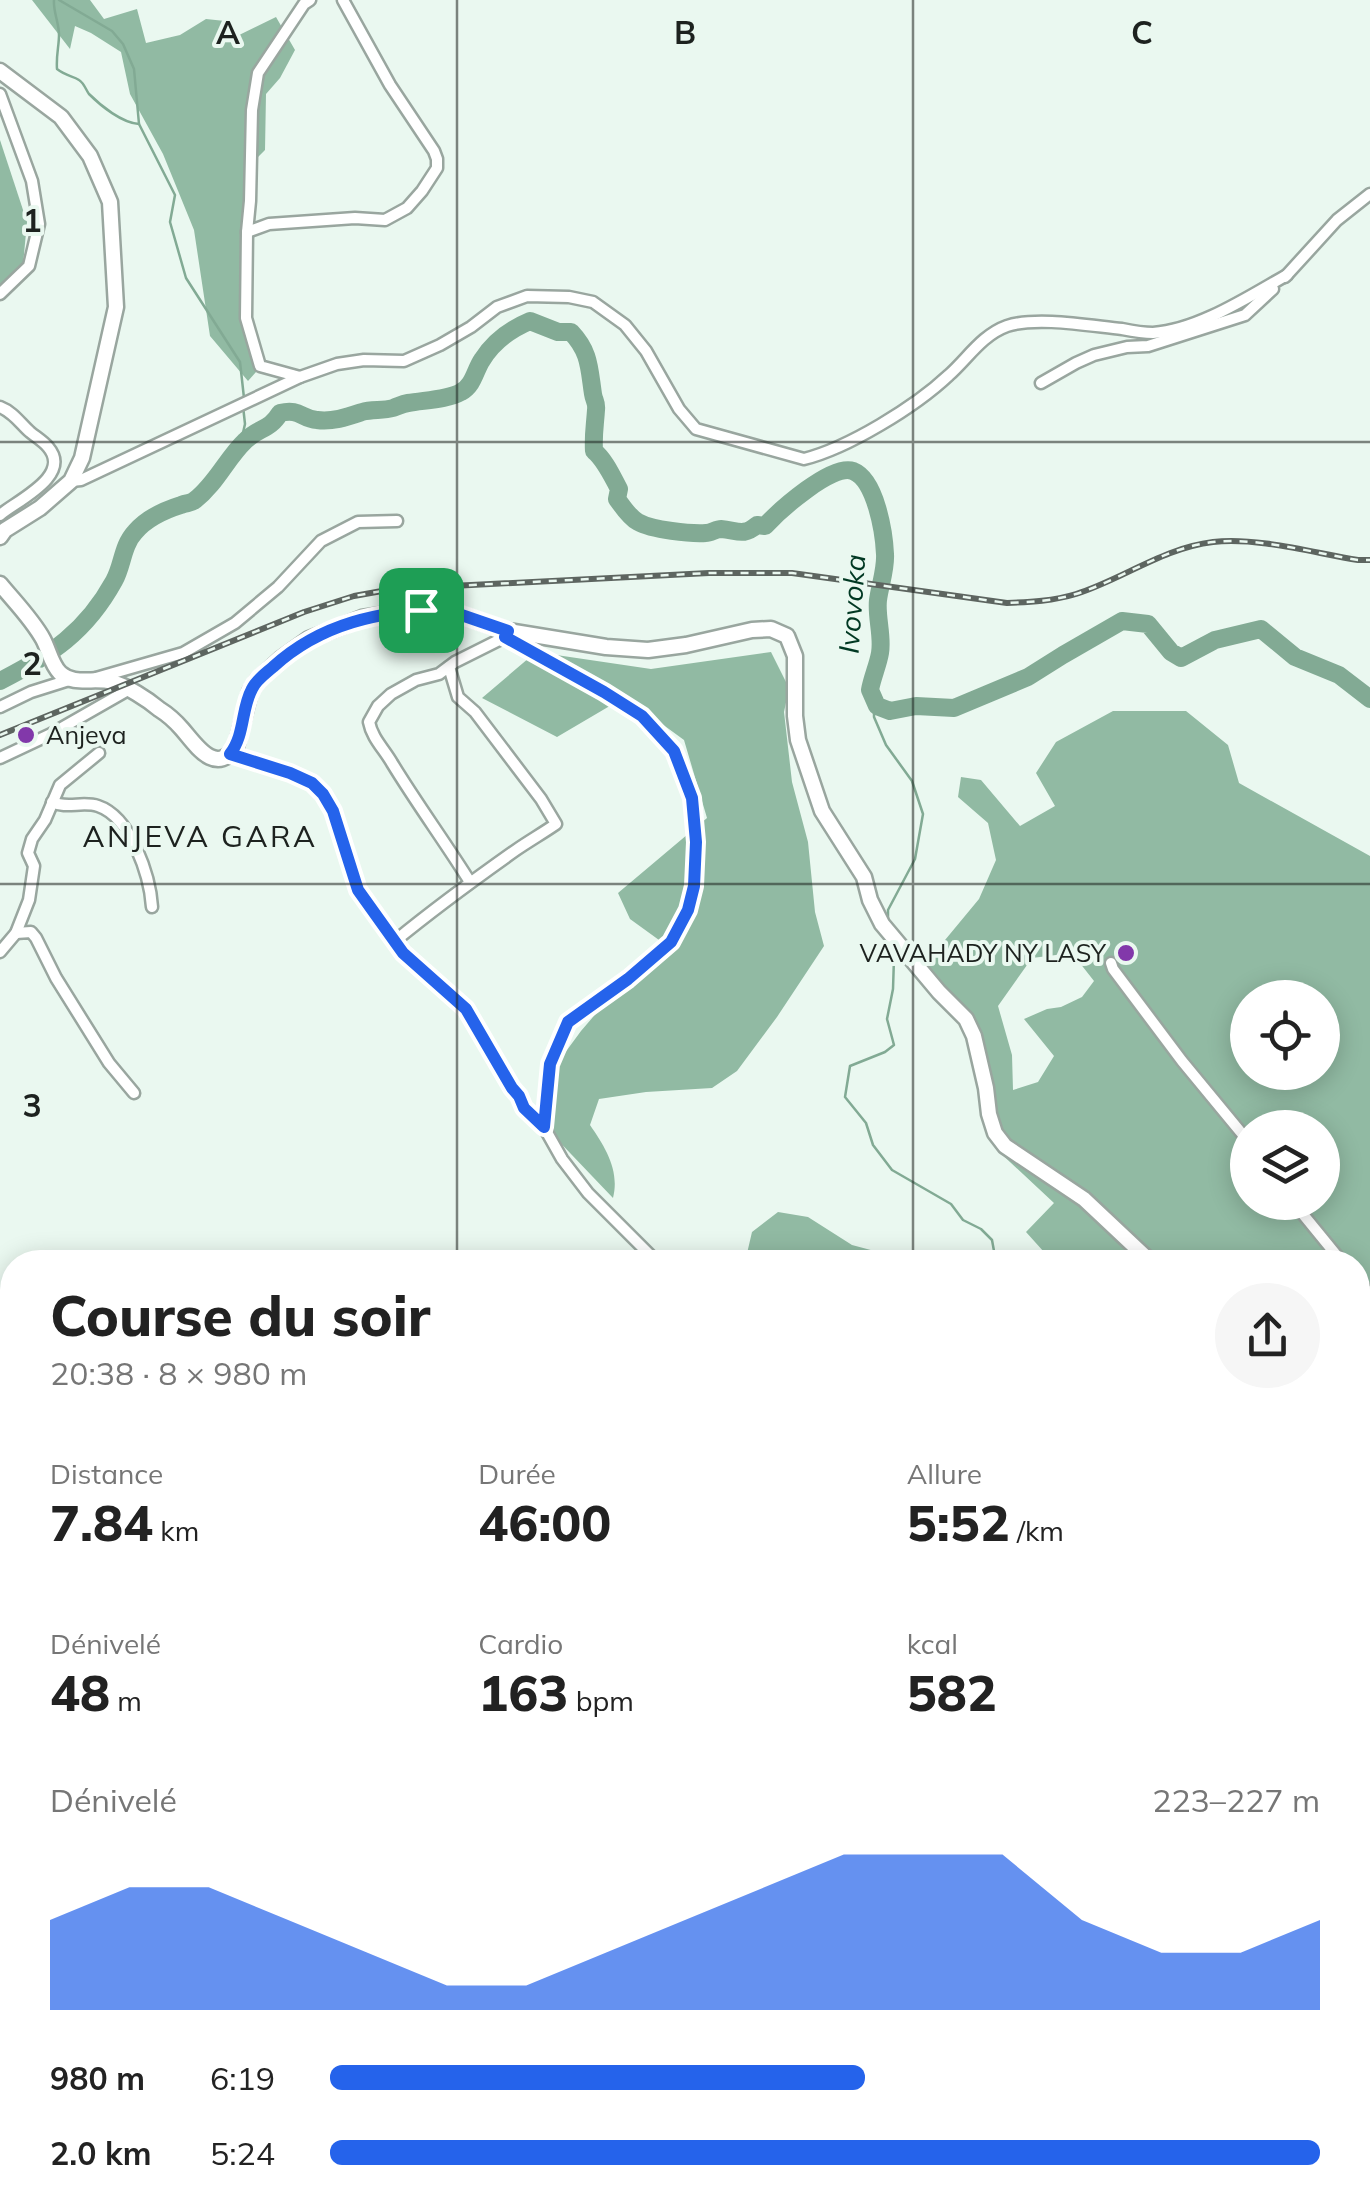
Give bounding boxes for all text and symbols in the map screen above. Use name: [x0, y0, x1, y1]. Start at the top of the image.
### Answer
text: A: [216, 12, 240, 52]
text: B: [674, 12, 696, 52]
text: C: [1131, 12, 1153, 52]
text: 1: [22, 200, 42, 240]
water label: Ivovoka: [831, 553, 872, 655]
pin: [379, 568, 464, 653]
icon: arrive: [394, 583, 449, 638]
text: 2: [22, 643, 42, 683]
place label: Anjeva: [46, 719, 126, 750]
marker: Anjeva: [15, 724, 37, 746]
district label: ANJEVA GARA: [83, 817, 317, 855]
place label: VAVAHADY NY LASY: [860, 937, 1107, 968]
marker: VAVAHADY NY LASY: [1115, 942, 1137, 964]
map controls: [1230, 980, 1340, 1220]
button: locate: [1230, 980, 1340, 1090]
text: 3: [22, 1085, 42, 1125]
button: layers: [1230, 1110, 1340, 1220]
text: Course du soir: [50, 1281, 430, 1350]
button: share: [1215, 1283, 1320, 1388]
text: 20:38 · 8 × 980 m: [50, 1353, 307, 1393]
text: Distance: [50, 1456, 163, 1491]
text: Durée: [478, 1456, 556, 1491]
text: Allure: [907, 1456, 982, 1491]
text: 7.84: [50, 1491, 153, 1554]
text: 46:00: [478, 1491, 611, 1554]
text: 5:52: [907, 1491, 1010, 1554]
text: km: [153, 1513, 199, 1548]
text: /km: [1010, 1513, 1064, 1548]
text: Dénivelé: [50, 1626, 161, 1661]
text: Cardio: [478, 1626, 563, 1661]
text: kcal: [907, 1626, 958, 1661]
text: 48: [50, 1661, 110, 1724]
text: 163: [478, 1661, 568, 1724]
text: 582: [907, 1661, 997, 1724]
text: m: [110, 1683, 142, 1718]
text: bpm: [568, 1683, 634, 1718]
text: Dénivelé: [50, 1780, 177, 1820]
text: 223–227 m: [1152, 1780, 1320, 1820]
text: 980 m: [50, 2058, 145, 2098]
text: 6:19: [210, 2058, 275, 2098]
text: 2.0 km: [50, 2133, 152, 2173]
text: 5:24: [210, 2133, 275, 2173]

